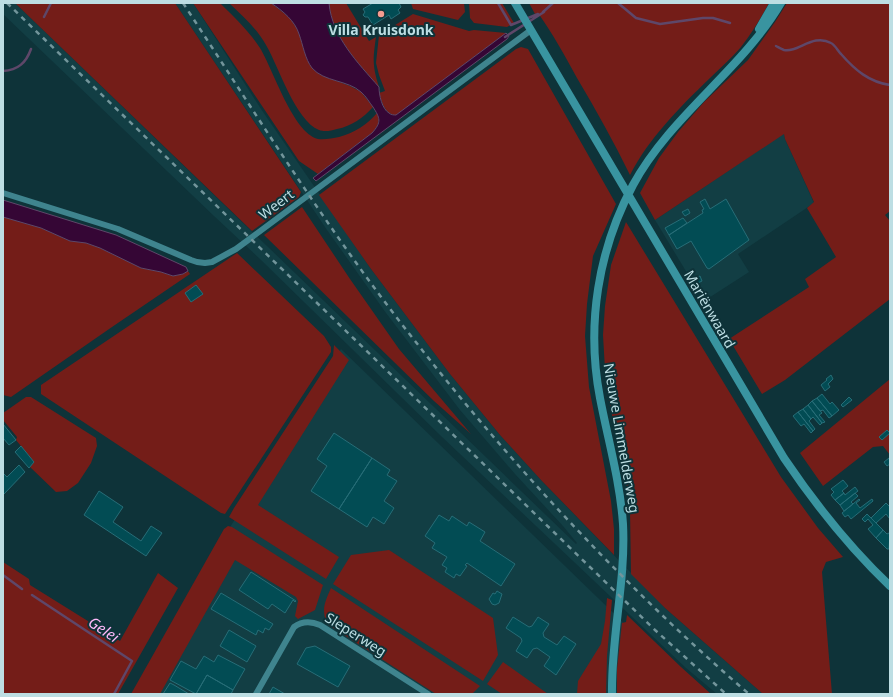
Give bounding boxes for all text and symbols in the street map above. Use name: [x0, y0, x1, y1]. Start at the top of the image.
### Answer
marker: Villa Kruisdonk: [376, 9, 386, 19]
place label: Villa Kruisdonk: [329, 20, 434, 39]
street label: Weert: [255, 185, 297, 223]
street label: Mariënwaard: [680, 266, 740, 352]
street label: Nieuwe Limmelderweg: [599, 362, 645, 514]
street label: Sleperweg: [322, 608, 390, 660]
water label: Gelei: [85, 612, 124, 647]

